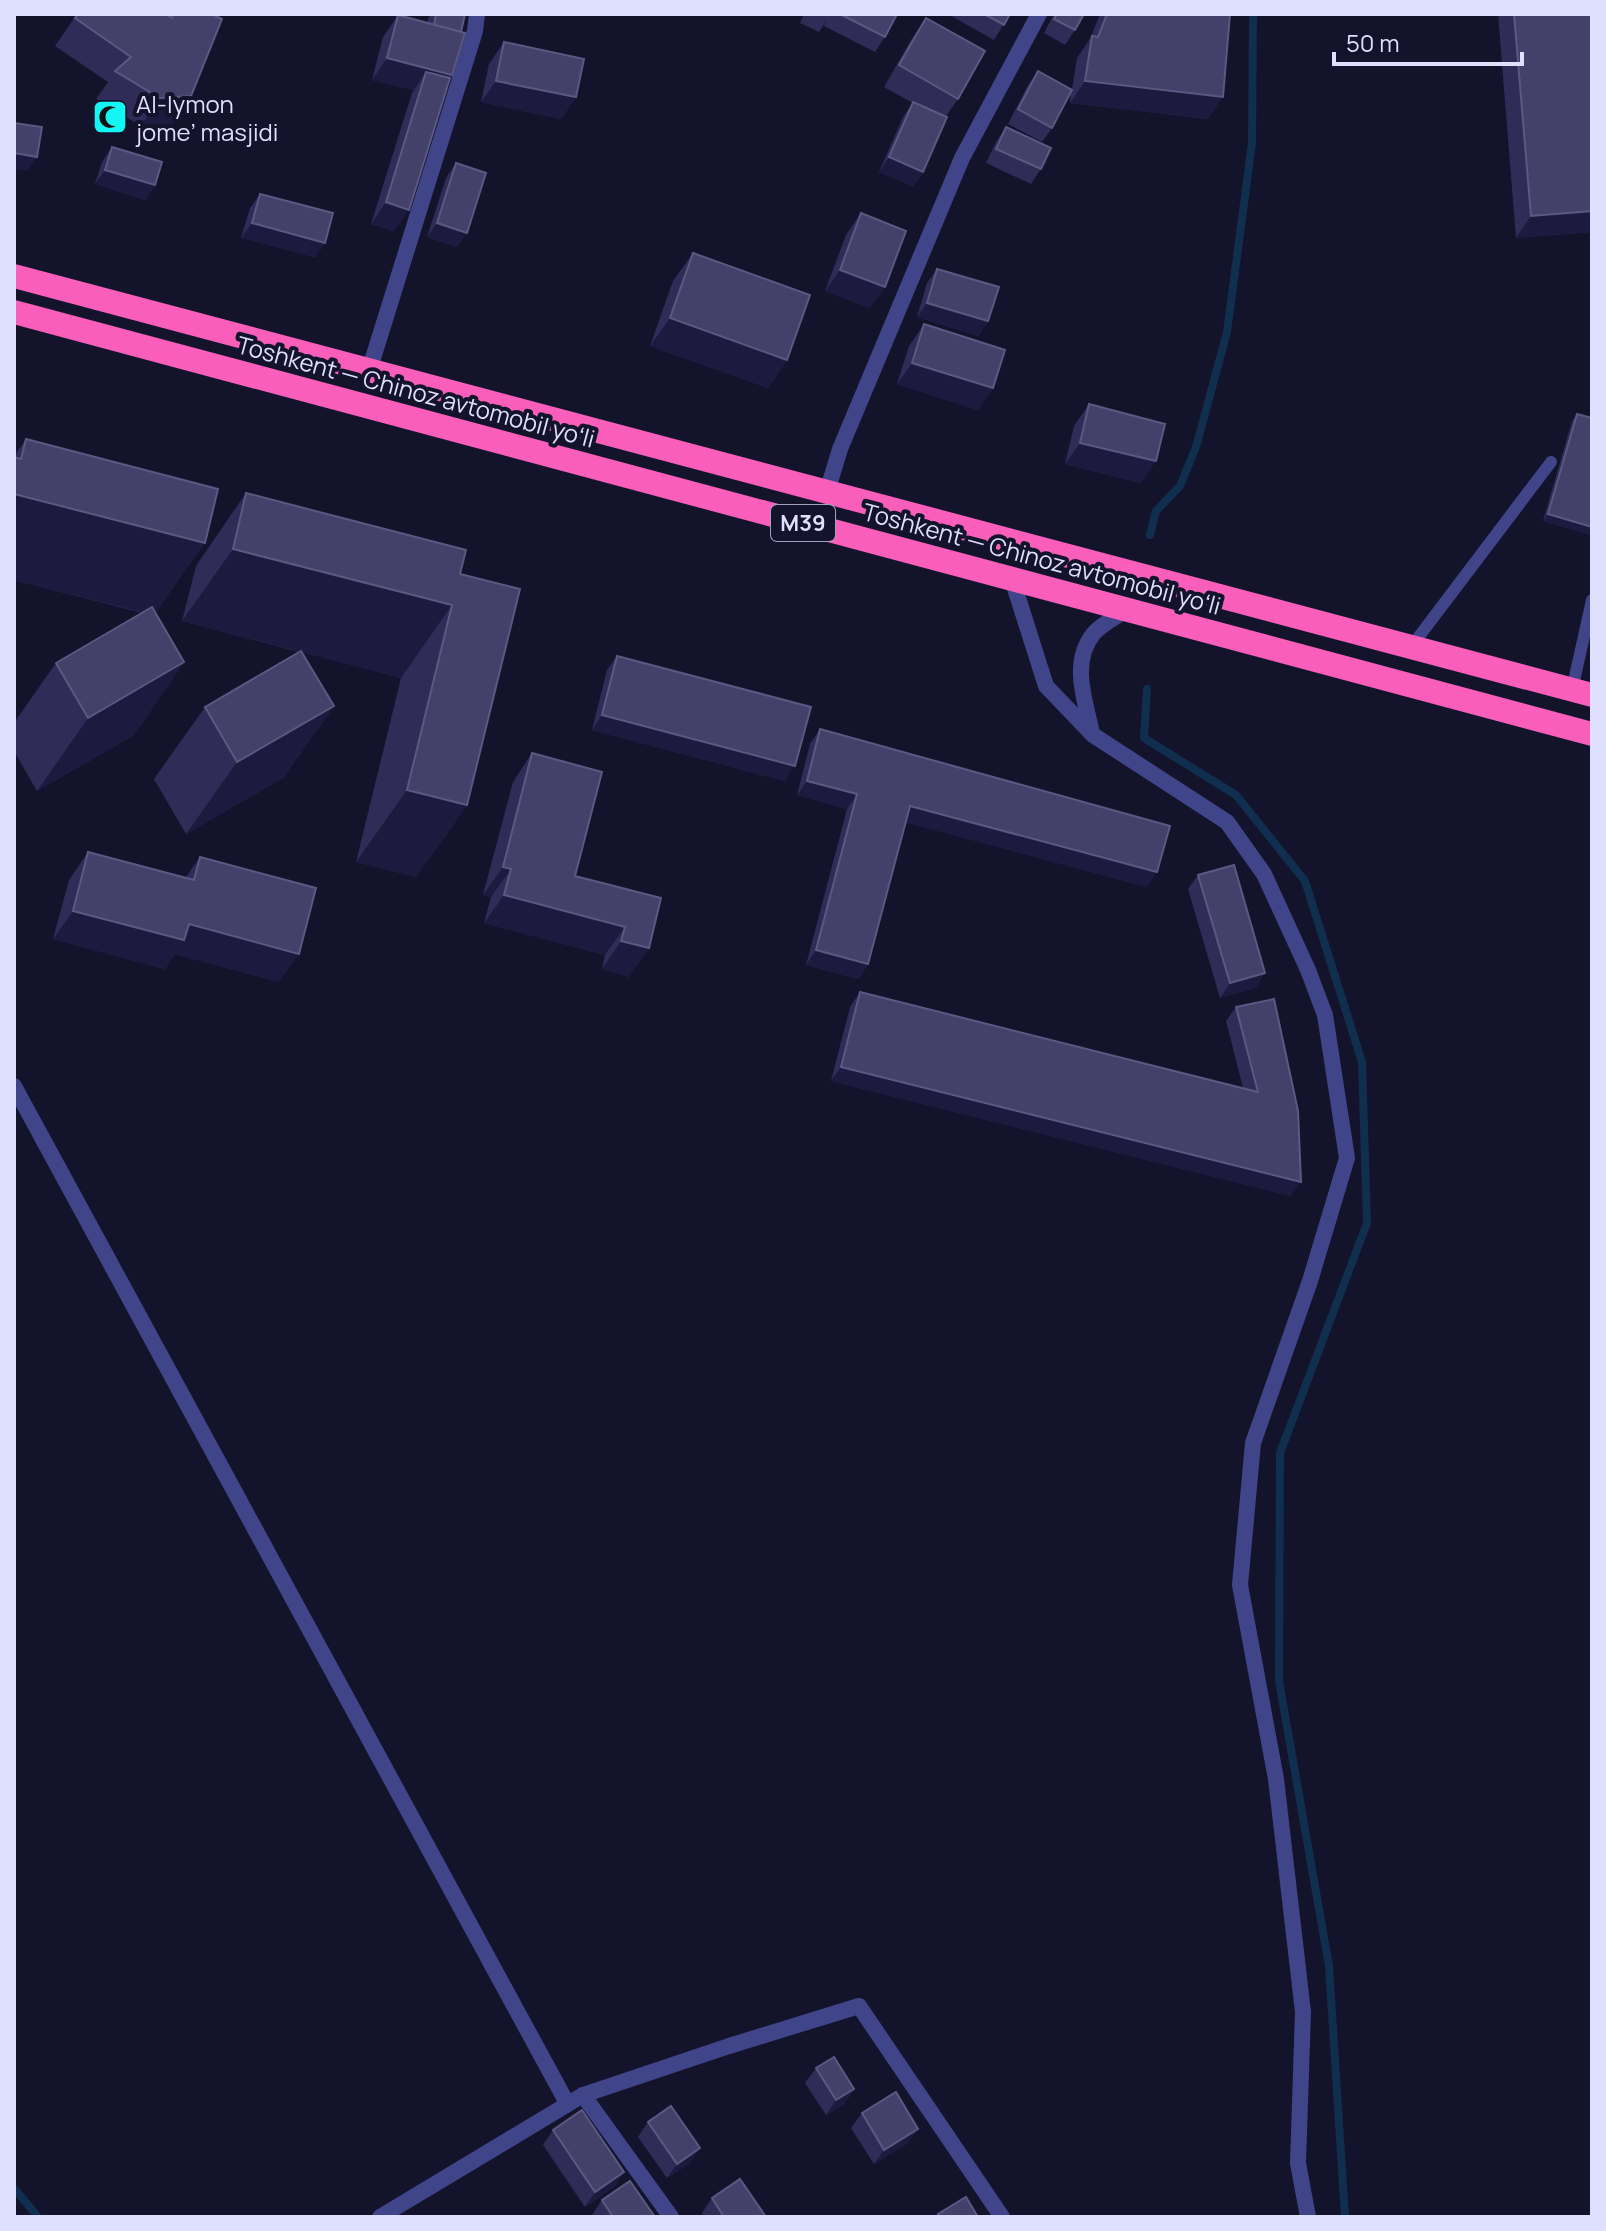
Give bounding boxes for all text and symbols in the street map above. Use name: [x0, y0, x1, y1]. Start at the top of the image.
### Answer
scale bar: [1334, 16, 1522, 66]
text: 50 m: [1346, 26, 1400, 59]
place label: Al-Iymon jome’ masjidi: [135, 87, 278, 148]
mosque icon: Al-Iymon jome’ masjidi: [91, 98, 129, 136]
street label: Toshkent — Chinoz avtomobil yoʻli: [233, 327, 599, 455]
street label: Toshkent — Chinoz avtomobil yoʻli: [859, 494, 1225, 622]
road number: M39: [771, 505, 835, 541]

